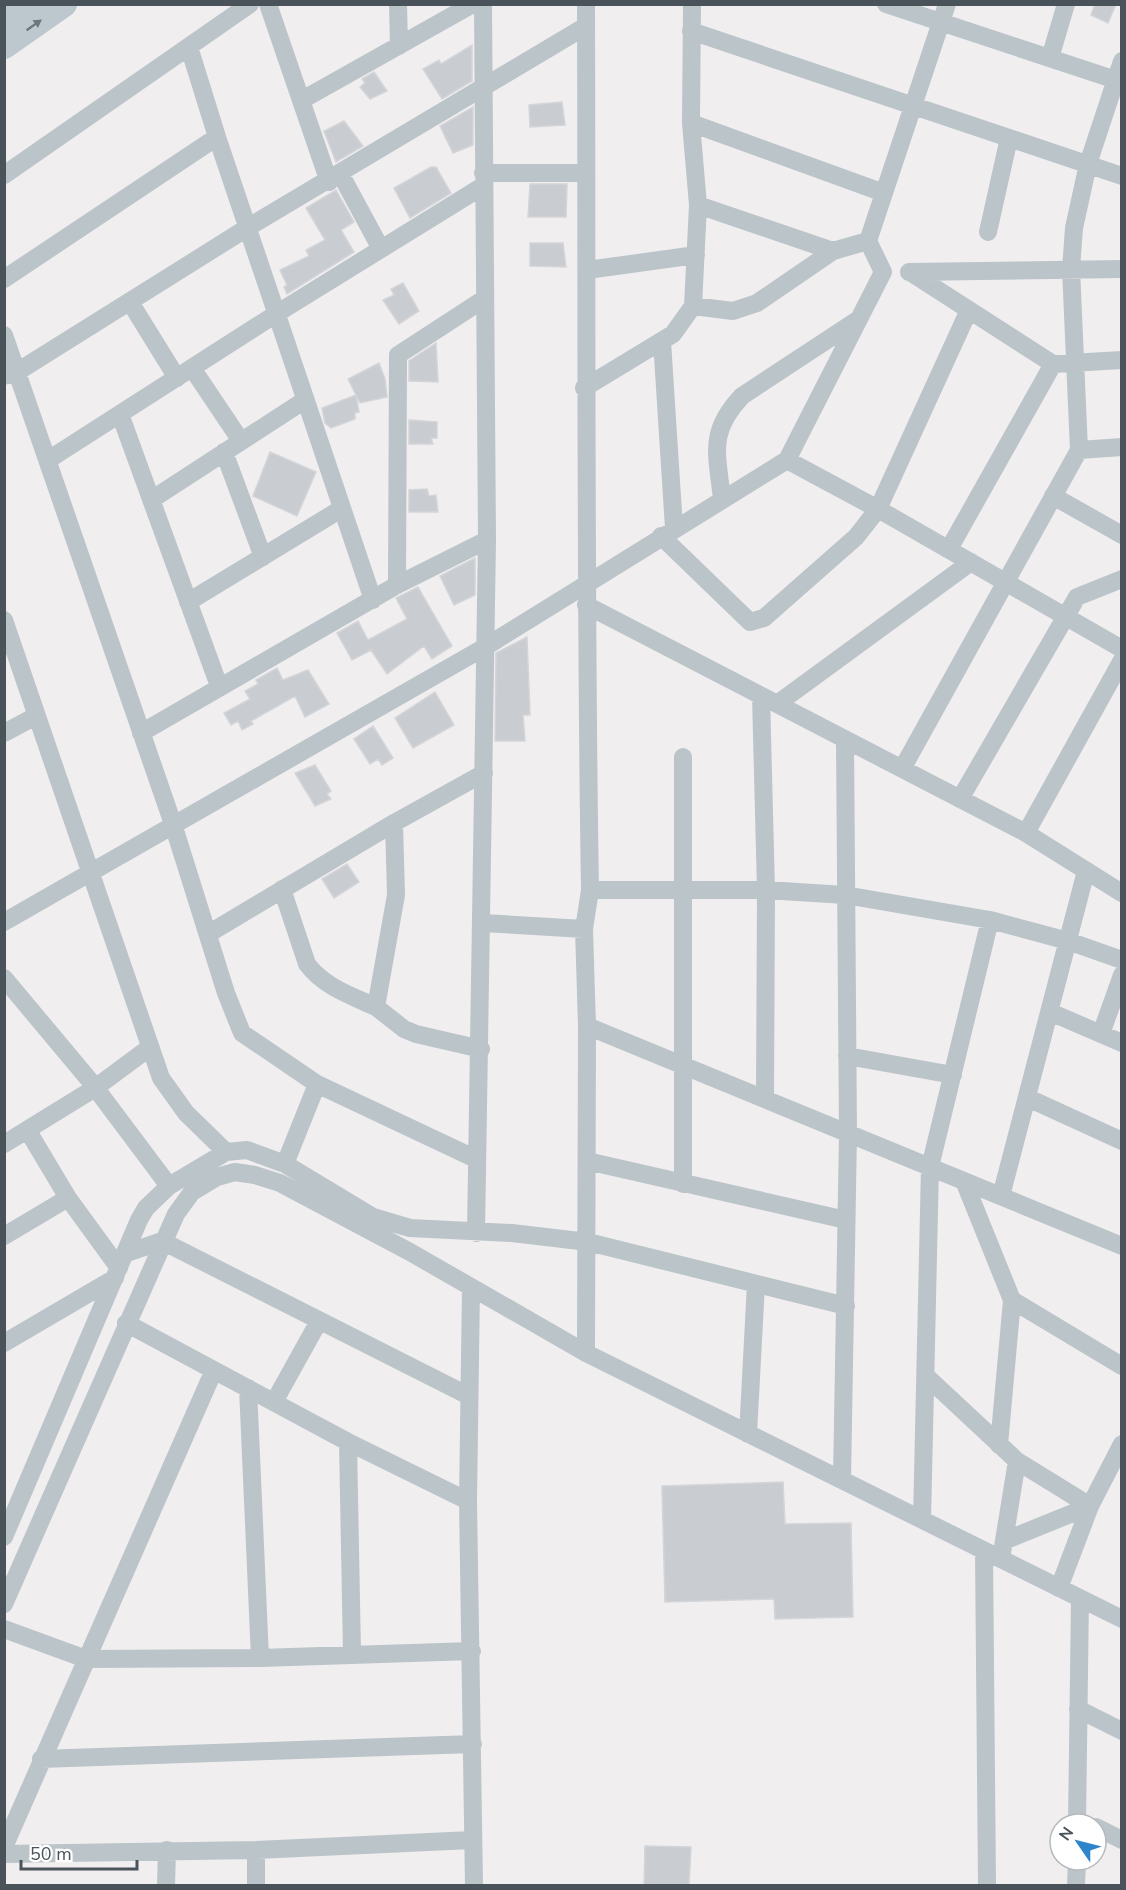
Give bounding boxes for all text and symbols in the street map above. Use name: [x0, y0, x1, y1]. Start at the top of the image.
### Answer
one-way arrow: [26, 19, 42, 31]
north arrow: [1048, 1812, 1108, 1872]
text: N: [1054, 1823, 1079, 1845]
scale bar: [21, 1833, 136, 1871]
text: 50 m: [30, 1842, 72, 1866]

